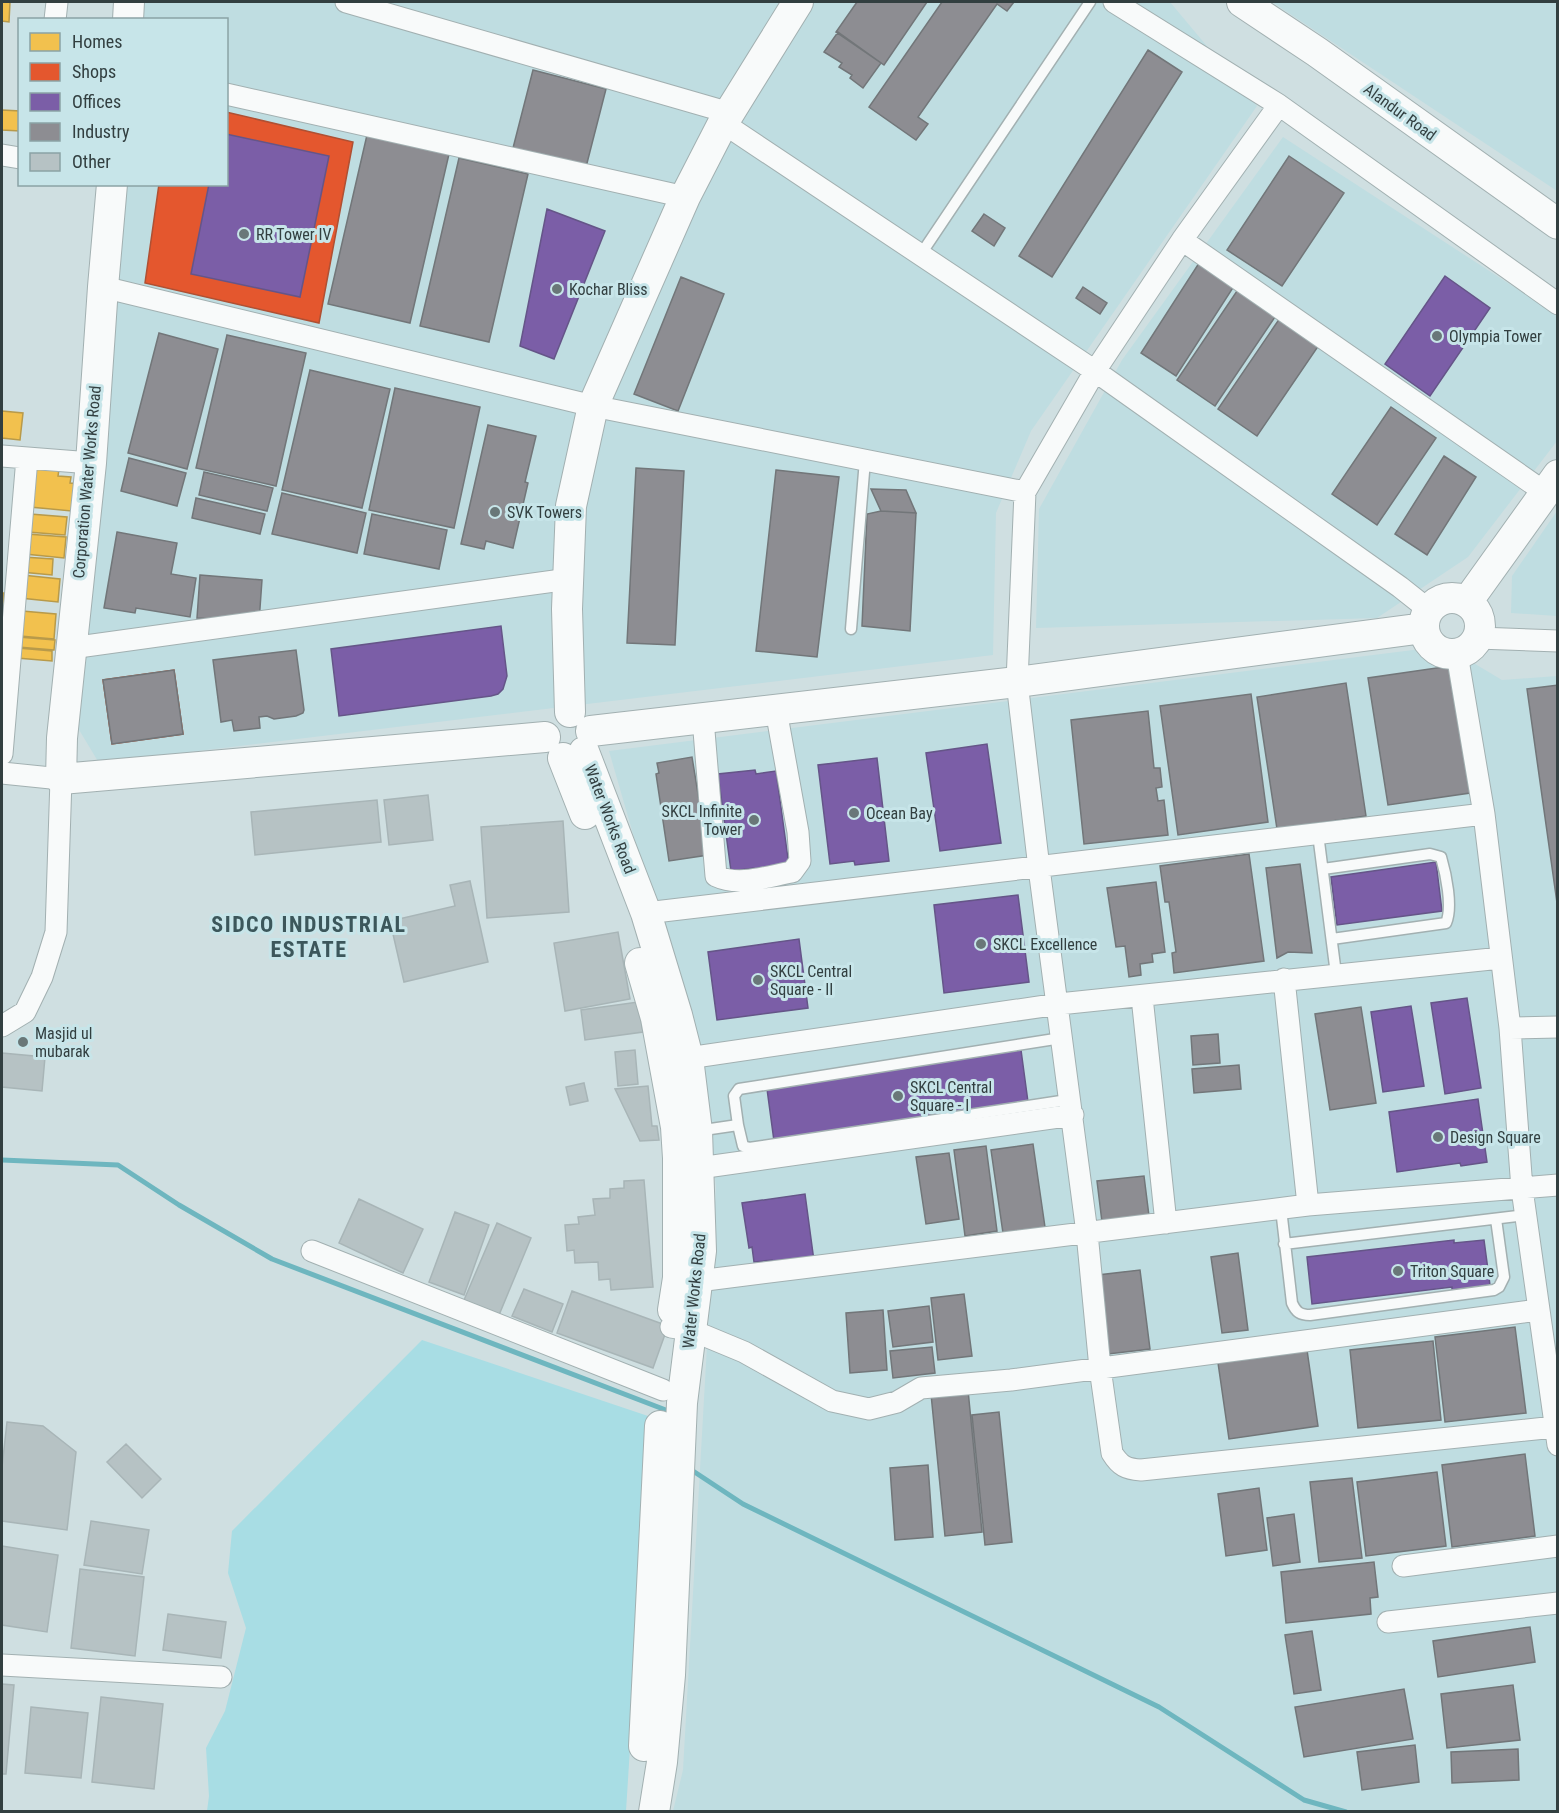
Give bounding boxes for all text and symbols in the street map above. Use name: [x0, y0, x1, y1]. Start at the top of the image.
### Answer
legend: [18, 18, 228, 186]
text: Homes: [72, 31, 122, 52]
text: Shops: [72, 61, 116, 82]
street label: Alandur Road: [1360, 79, 1440, 145]
text: Offices: [72, 91, 121, 112]
text: Industry: [72, 121, 130, 142]
text: Other: [72, 151, 111, 172]
place label: RR Tower IV: [256, 225, 331, 244]
marker: RR Tower IV: [237, 227, 251, 241]
place label: Kochar Bliss: [569, 280, 648, 299]
marker: Kochar Bliss: [550, 282, 564, 296]
place label: Olympia Tower: [1449, 327, 1542, 346]
marker: Olympia Tower: [1430, 329, 1444, 343]
street label: Corporation Water Works Road: [69, 385, 105, 579]
place label: SVK Towers: [507, 503, 582, 522]
marker: SVK Towers: [488, 505, 502, 519]
street label: Water Works Road: [580, 762, 640, 876]
place label: SKCL Infinite Tower: [662, 802, 742, 839]
place label: Ocean Bay: [866, 804, 933, 823]
marker: Ocean Bay: [847, 806, 861, 820]
marker: SKCL Infinite Tower: [747, 813, 761, 827]
district label: SIDCO INDUSTRIAL ESTATE: [211, 912, 407, 962]
place label: SKCL Excellence: [993, 935, 1097, 954]
marker: SKCL Excellence: [974, 937, 988, 951]
place label: SKCL Central Square - II: [770, 962, 852, 999]
marker: SKCL Central Square - II: [751, 973, 765, 987]
place label: Masjid ul mubarak: [35, 1024, 92, 1061]
marker: Masjid ul mubarak: [16, 1035, 30, 1049]
place label: SKCL Central Square - I: [910, 1078, 992, 1115]
marker: SKCL Central Square - I: [891, 1089, 905, 1103]
place label: Design Square: [1450, 1128, 1541, 1147]
marker: Design Square: [1431, 1130, 1445, 1144]
street label: Water Works Road: [679, 1233, 709, 1349]
place label: Triton Square: [1410, 1262, 1494, 1281]
marker: Triton Square: [1391, 1264, 1405, 1278]

